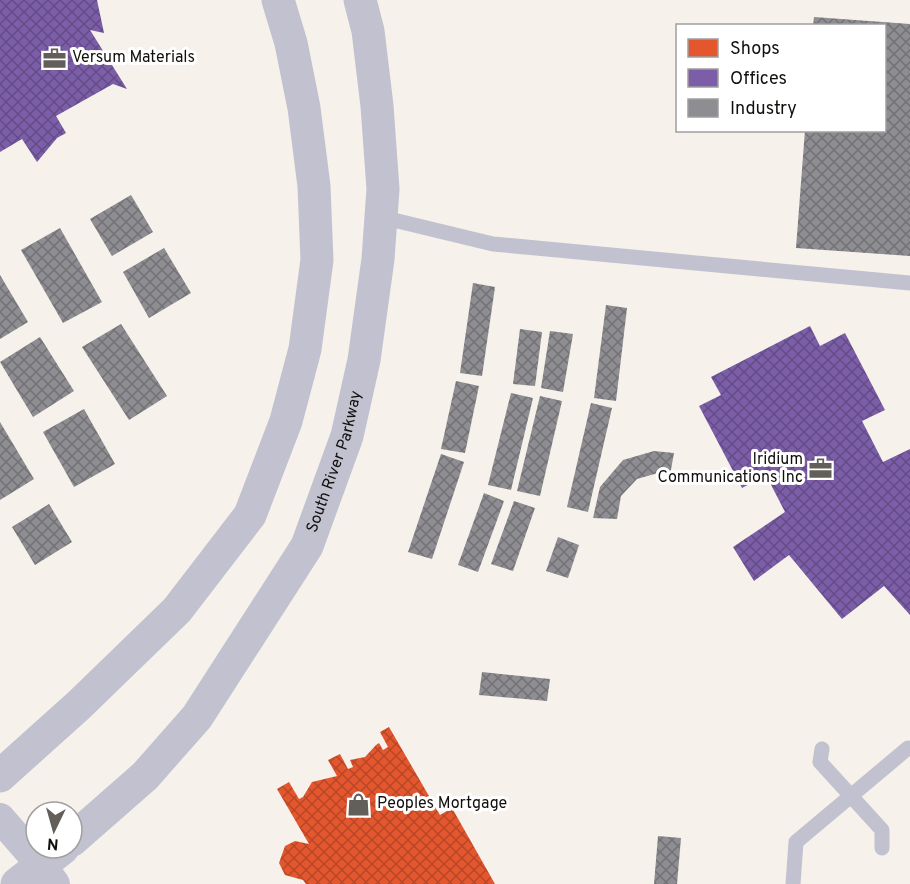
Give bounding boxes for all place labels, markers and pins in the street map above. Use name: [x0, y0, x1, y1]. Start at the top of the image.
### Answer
office icon: Versum Materials: [41, 45, 67, 71]
place label: Versum Materials: [72, 48, 195, 68]
place label: Iridium Communications Inc: [658, 450, 803, 488]
office icon: Iridium Communications Inc: [808, 456, 834, 482]
shop icon: Peoples Mortgage: [346, 791, 372, 817]
place label: Peoples Mortgage: [377, 794, 507, 814]

